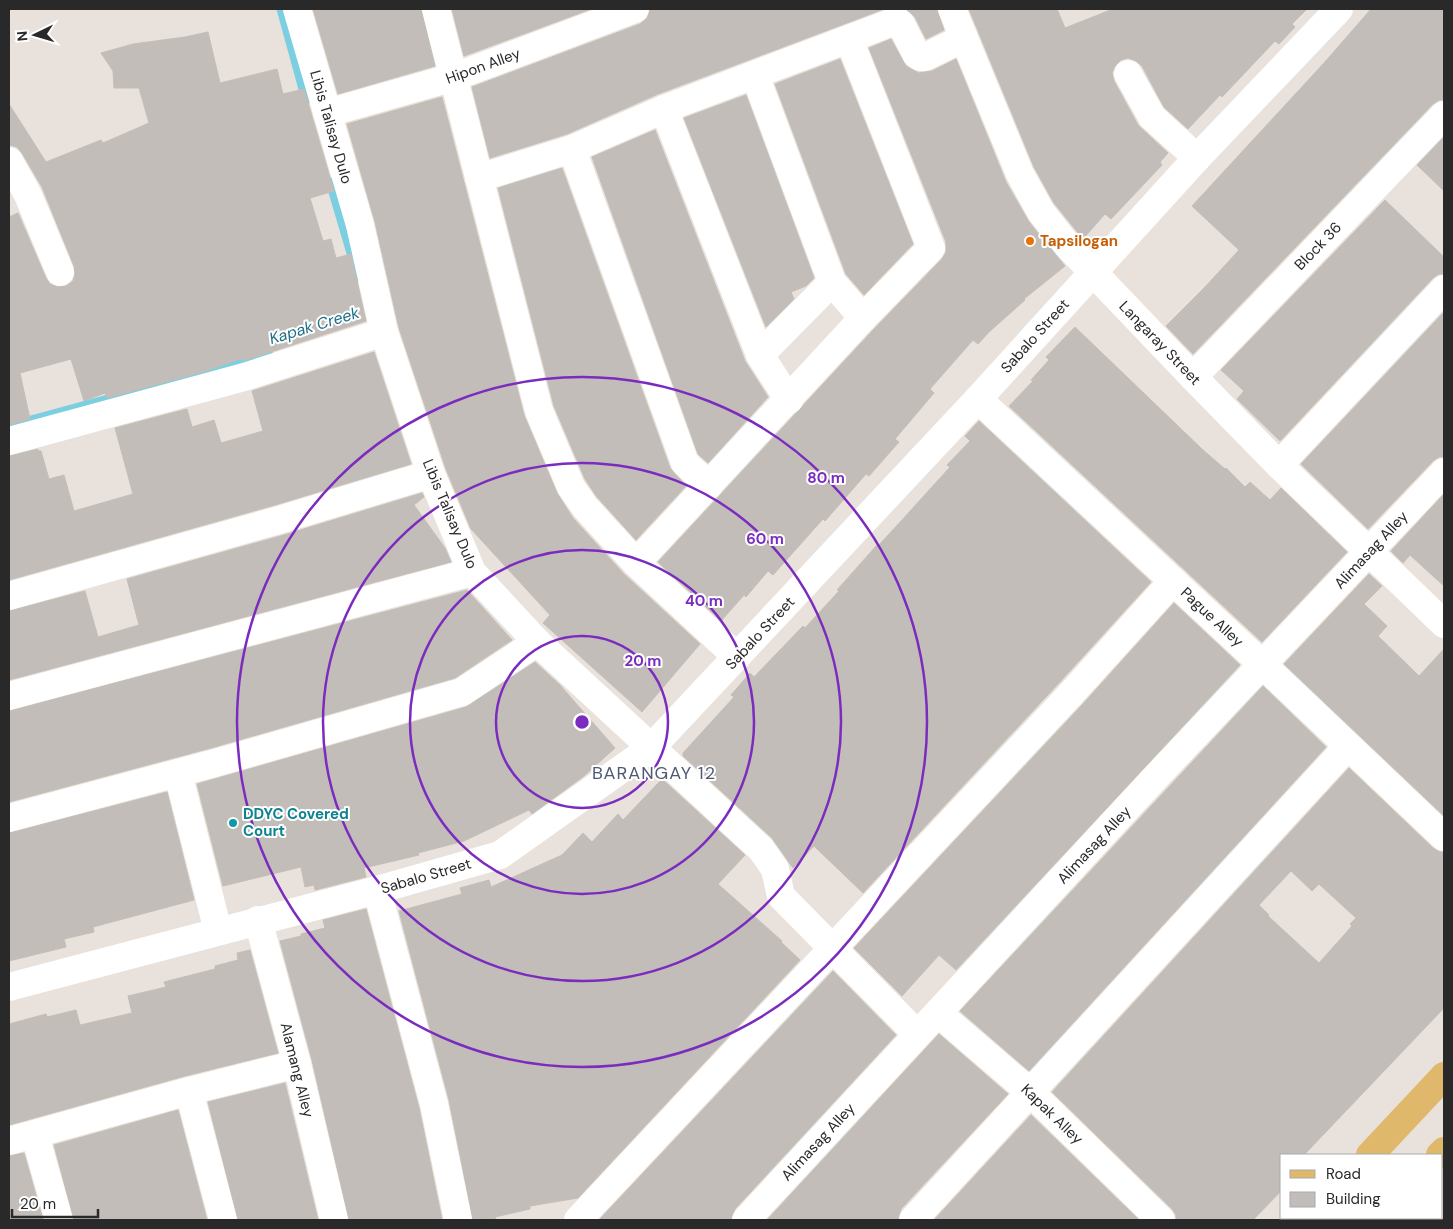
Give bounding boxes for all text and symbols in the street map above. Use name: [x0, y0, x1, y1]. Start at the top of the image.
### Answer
north arrow: [10, 10, 60, 60]
text: N: [13, 30, 31, 42]
street label: Hipon Alley: [443, 43, 524, 89]
street label: Libis Talisay Dulo: [305, 68, 357, 186]
street label: Block 36: [1290, 218, 1346, 274]
place label: Tapsilogan: [1040, 231, 1118, 251]
marker: Tapsilogan: [1024, 235, 1036, 247]
street label: Sabalo Street: [996, 295, 1074, 377]
street label: Langaray Street: [1115, 297, 1205, 389]
water label: Kapak Creek: [267, 302, 362, 349]
street label: Libis Talisay Dulo: [418, 456, 482, 572]
text: 80 m: [807, 468, 845, 488]
street label: Alimasag Alley: [1330, 506, 1413, 593]
text: 60 m: [746, 529, 784, 549]
street label: Pague Alley: [1176, 583, 1248, 652]
text: 40 m: [685, 591, 723, 611]
street label: Sabalo Street: [721, 592, 799, 674]
text: 20 m: [625, 651, 661, 671]
centre of rings: [573, 713, 591, 731]
district label: BARANGAY 12: [592, 761, 716, 785]
street label: Alimasag Alley: [1053, 801, 1136, 888]
place label: DDYC Covered Court: [243, 804, 349, 841]
marker: DDYC Covered Court: [227, 817, 239, 829]
street label: Sabalo Street: [378, 854, 474, 898]
street label: Alamang Alley: [276, 1020, 319, 1120]
street label: Kapak Alley: [1017, 1079, 1088, 1149]
street label: Alimasag Alley: [777, 1098, 860, 1185]
legend: [1280, 1154, 1443, 1219]
text: Road: [1326, 1164, 1361, 1184]
scale bar: [12, 1186, 99, 1218]
text: Building: [1326, 1189, 1381, 1209]
text: 20 m: [20, 1194, 56, 1214]

